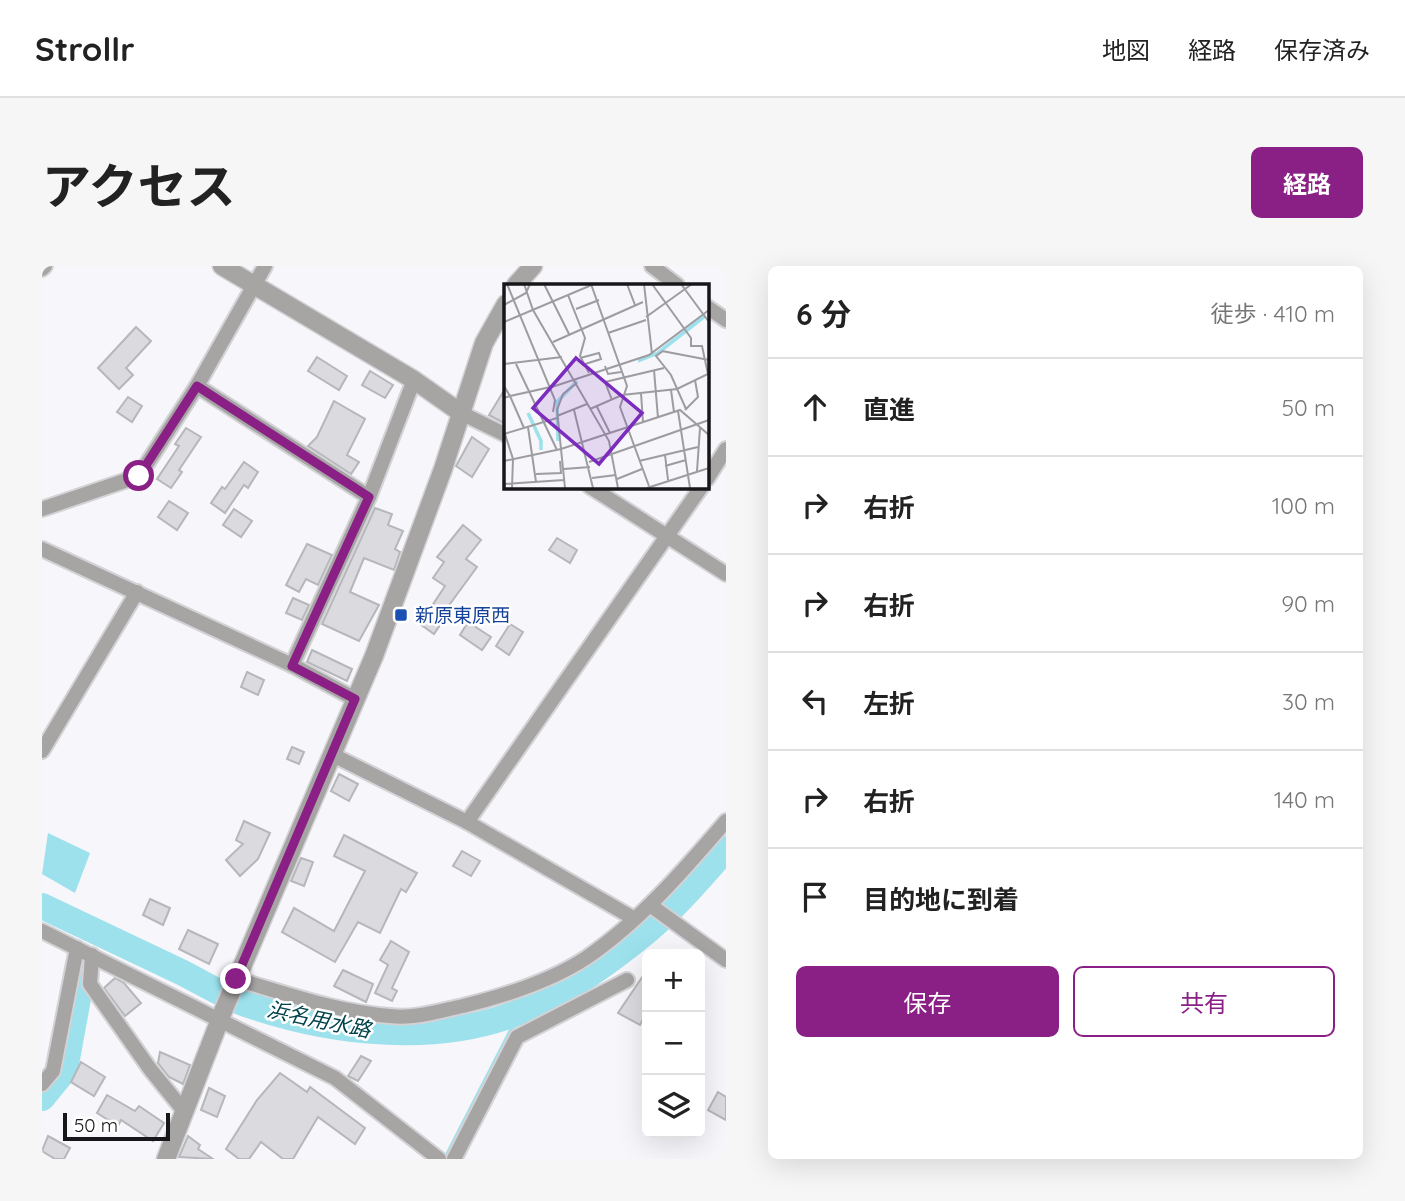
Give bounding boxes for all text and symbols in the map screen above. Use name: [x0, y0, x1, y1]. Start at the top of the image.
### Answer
text: Strollr: [35, 28, 135, 69]
text: 地図: [1102, 35, 1150, 65]
text: 経路: [1188, 35, 1236, 65]
text: 保存済み: [1274, 35, 1370, 65]
button: 経路: [1251, 147, 1363, 218]
text: アクセス: [42, 155, 236, 216]
inset map: [504, 284, 708, 488]
text: 6 分: [796, 295, 851, 333]
text: 徒歩 · 410 m: [1211, 299, 1335, 328]
icon: ahead: [796, 388, 834, 426]
text: 直進: [863, 393, 915, 426]
text: 50 m: [1282, 393, 1335, 422]
route start: [123, 460, 154, 491]
icon: right: [796, 486, 834, 524]
text: 右折: [863, 491, 915, 524]
text: 100 m: [1272, 491, 1335, 520]
icon: right: [796, 584, 834, 622]
text: 右折: [863, 589, 915, 622]
text: 90 m: [1281, 589, 1335, 618]
place label: 新原東原西: [415, 603, 510, 627]
marker: 新原東原西: [393, 607, 409, 623]
icon: left: [796, 682, 834, 720]
text: 左折: [863, 687, 915, 720]
text: 30 m: [1282, 687, 1335, 716]
icon: right: [796, 780, 834, 818]
text: 右折: [863, 785, 915, 818]
text: 140 m: [1274, 785, 1335, 814]
icon: arrive: [796, 878, 834, 916]
text: 目的地に到着: [863, 883, 1019, 916]
map controls: [642, 949, 705, 1138]
button: +: [642, 949, 705, 1012]
route end: [220, 963, 251, 994]
button: 保存: [796, 966, 1059, 1037]
button: 共有: [1073, 966, 1335, 1037]
water label: 浜名用水路: [265, 995, 375, 1043]
button: −: [642, 1012, 705, 1075]
button: layers: [642, 1075, 705, 1138]
scale bar: [63, 1110, 170, 1142]
text: 50 m: [74, 1113, 118, 1137]

